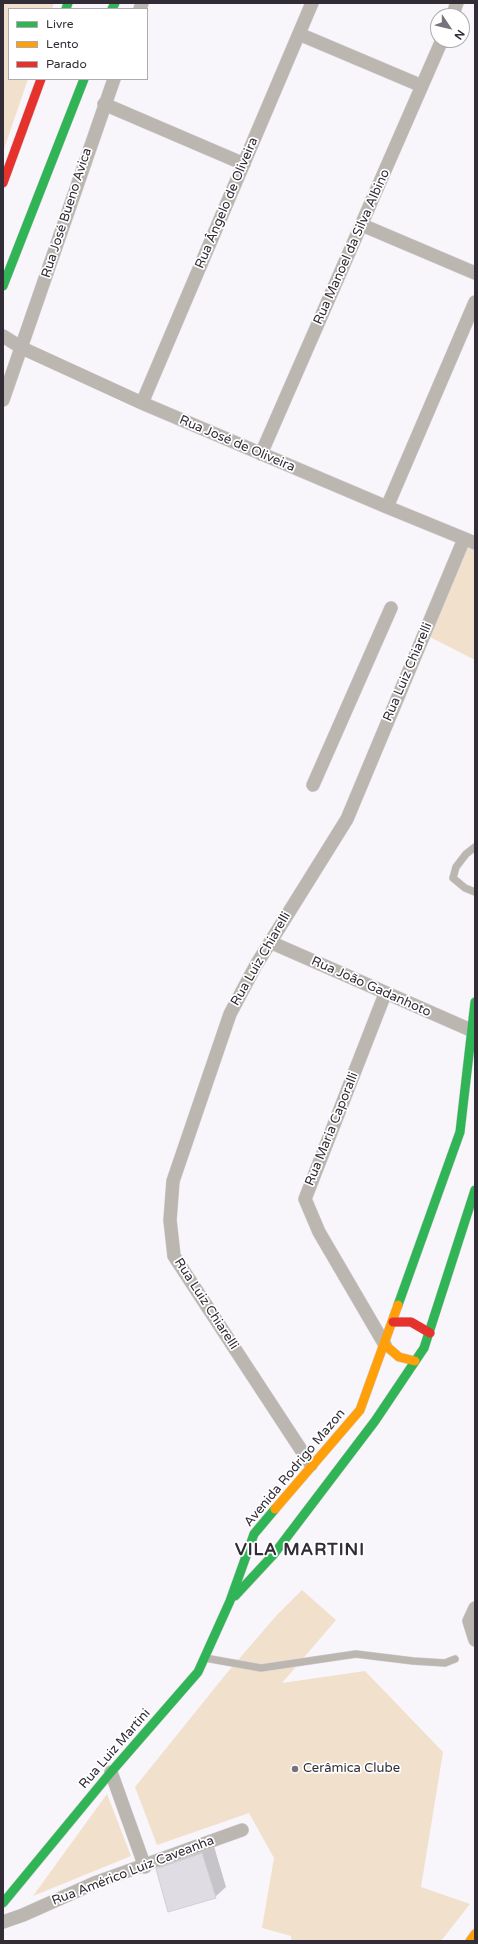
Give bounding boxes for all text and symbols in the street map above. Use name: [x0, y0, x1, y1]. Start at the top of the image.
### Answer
legend: [8, 8, 148, 80]
north arrow: [430, 8, 470, 48]
text: Livre: [46, 17, 73, 31]
text: N: [452, 27, 467, 42]
text: Lento: [46, 37, 79, 51]
text: Parado: [46, 57, 87, 71]
street label: Rua Ângelo de Oliveira: [192, 135, 262, 271]
street label: Rua José Bueno Avica: [39, 146, 95, 280]
street label: Rua Manoel da Silva Albino: [311, 167, 393, 327]
street label: Rua José de Oliveira: [177, 413, 297, 475]
street label: Rua Luiz Chiarelli: [380, 620, 436, 724]
street label: Rua Luiz Chiarelli: [228, 909, 294, 1009]
street label: Rua João Gadanhoto: [309, 954, 433, 1020]
street label: Rua Maria Caporalli: [302, 1070, 362, 1188]
street label: Rua Luiz Chiarelli: [171, 1255, 241, 1353]
street label: Avenida Rodrigo Mazon: [241, 1406, 349, 1530]
district label: VILA MARTINI: [235, 1541, 365, 1561]
street label: Rua Luiz Martini: [76, 1706, 154, 1792]
place label: Cerâmica Clube: [303, 1761, 400, 1777]
marker: Cerâmica Clube: [290, 1764, 300, 1774]
street label: Rua Américo Luiz Caveanha: [50, 1833, 216, 1909]

